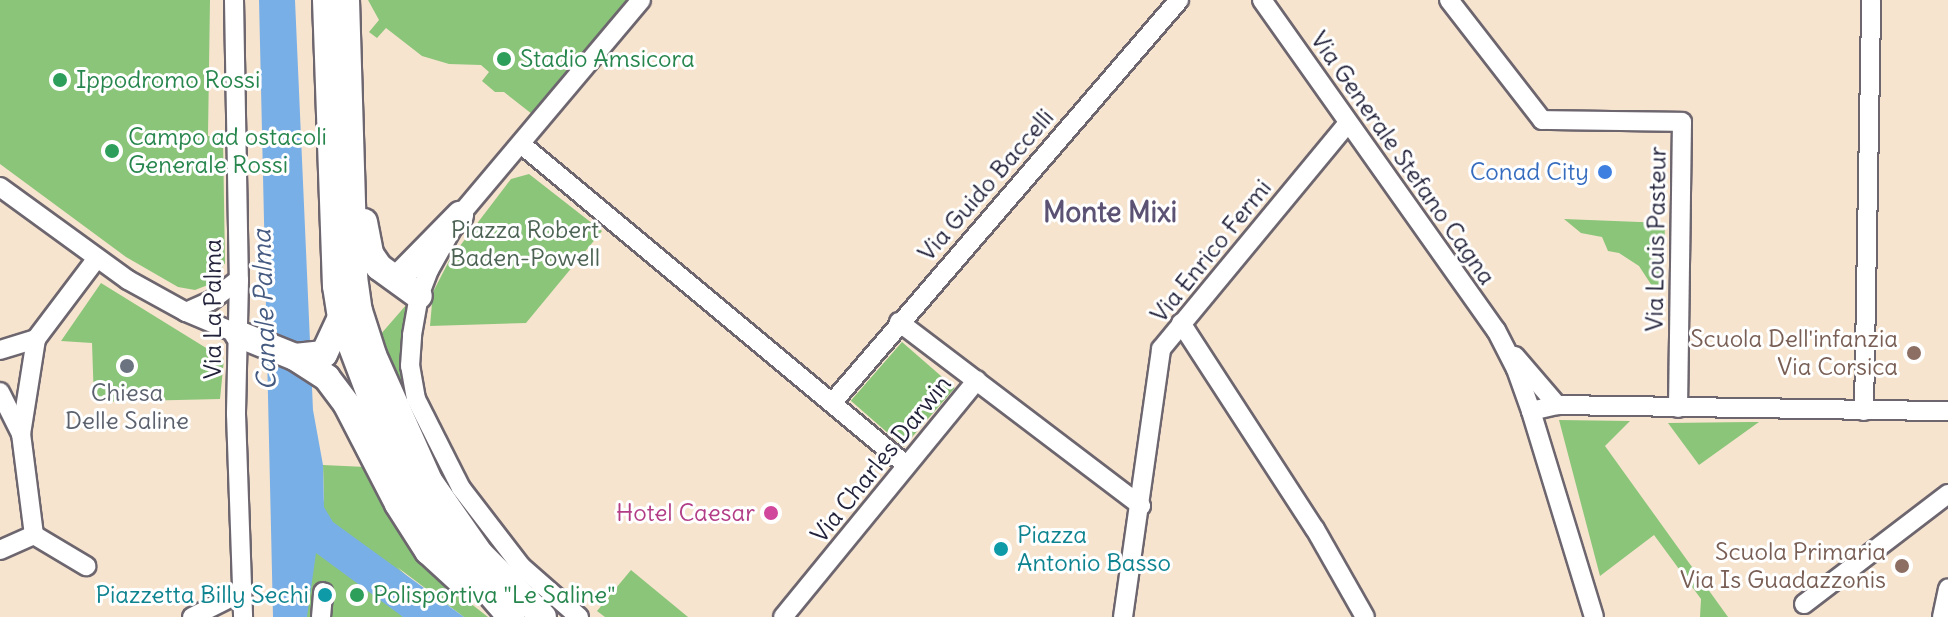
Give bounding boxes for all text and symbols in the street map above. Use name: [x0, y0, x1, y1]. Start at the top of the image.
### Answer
street label: Via Generale Stefano Cagna: [1304, 26, 1502, 290]
place label: Stadio Amsicora: [520, 45, 695, 73]
marker: Stadio Amsicora: [495, 50, 513, 68]
place label: Ippodromo Rossi: [76, 66, 260, 94]
marker: Ippodromo Rossi: [51, 71, 69, 89]
street label: Via Guido Baccelli: [912, 103, 1060, 267]
place label: Campo ad ostacoli Generale Rossi: [128, 123, 327, 179]
marker: Campo ad ostacoli Generale Rossi: [103, 142, 121, 160]
street label: Via Louis Pasteur: [1640, 146, 1672, 332]
place label: Conad City: [1470, 158, 1589, 186]
marker: Conad City: [1596, 163, 1614, 181]
street label: Via Enrico Fermi: [1145, 174, 1277, 328]
district label: Monte Mixi: [1043, 195, 1177, 229]
park label: Piazza Robert Baden-Powell: [450, 216, 600, 272]
water label: Canale Palma: [246, 229, 282, 391]
street label: Via La Palma: [199, 239, 227, 379]
place label: Scuola Dell'infanzia Via Corsica: [1690, 325, 1898, 381]
marker: Scuola Dell'infanzia Via Corsica: [1905, 344, 1923, 362]
marker: Chiesa Delle Saline: [118, 357, 136, 375]
street label: Via Charles Darwin: [805, 370, 957, 548]
place label: Chiesa Delle Saline: [65, 379, 189, 435]
place label: Hotel Caesar: [616, 499, 755, 527]
marker: Hotel Caesar: [762, 504, 780, 522]
place label: Piazza Antonio Basso: [1017, 521, 1171, 577]
place label: Scuola Primaria Via Is Guadazzonis: [1680, 538, 1886, 594]
marker: Piazza Antonio Basso: [992, 540, 1010, 558]
marker: Scuola Primaria Via Is Guadazzonis: [1893, 557, 1911, 575]
place label: Piazzetta Billy Sechi: [96, 581, 309, 609]
place label: Polisportiva "Le Saline": [373, 581, 615, 609]
marker: Piazzetta Billy Sechi: [316, 586, 334, 604]
marker: Polisportiva "Le Saline": [348, 586, 366, 604]

